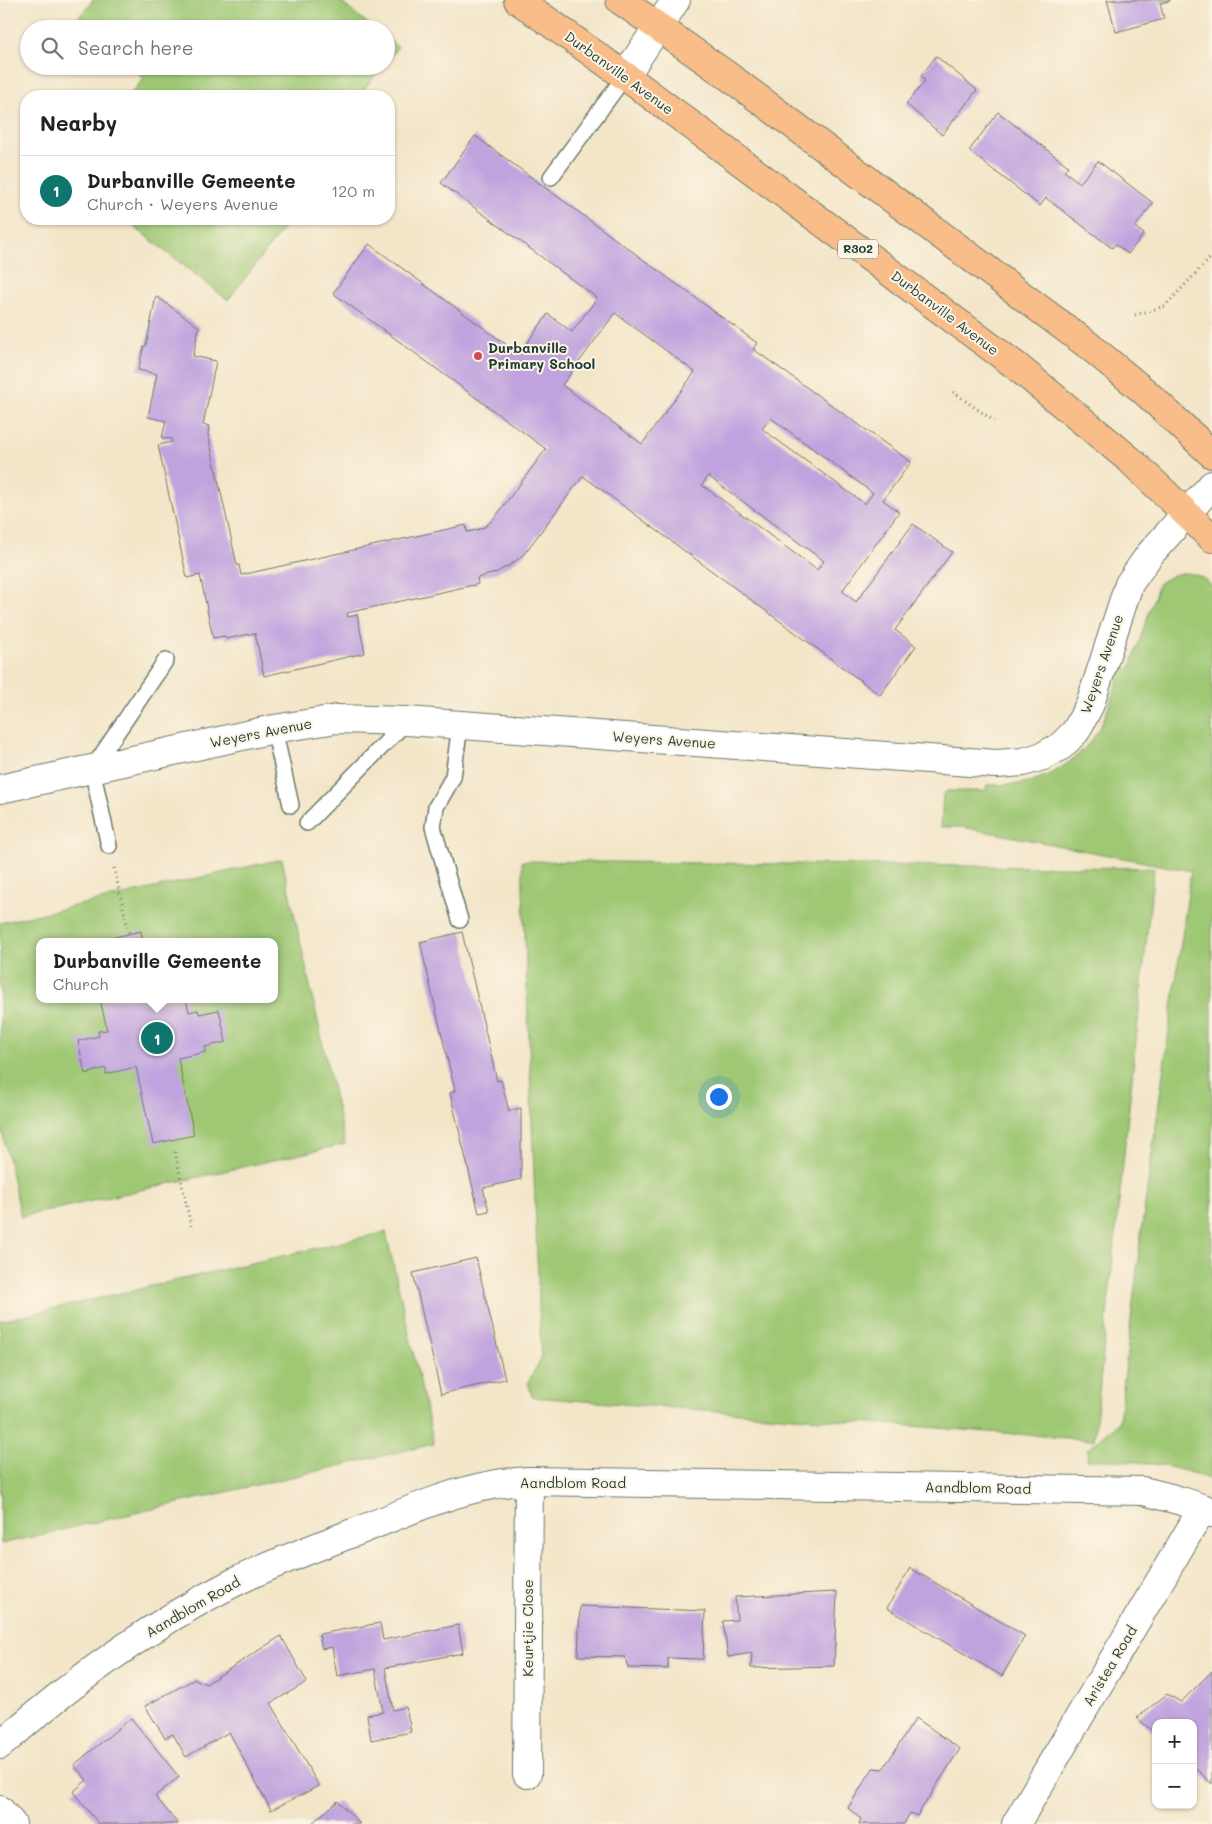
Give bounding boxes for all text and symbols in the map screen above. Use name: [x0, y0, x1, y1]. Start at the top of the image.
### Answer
search box: [20, 20, 395, 75]
street label: Durbanville Avenue: [561, 27, 677, 118]
icon: search: [38, 34, 66, 62]
text: Search here: [78, 35, 194, 60]
text: Nearby: [40, 109, 117, 136]
text: Durbanville Gemeente: [87, 168, 296, 193]
text: 1: [52, 180, 60, 201]
text: 120 m: [331, 180, 375, 201]
text: Church · Weyers Avenue: [87, 193, 278, 214]
road number: R302: [838, 240, 878, 258]
street label: Durbanville Avenue: [888, 266, 1003, 359]
place label: Durbanville Primary School: [488, 338, 595, 373]
marker: Durbanville Primary School: [472, 350, 484, 362]
street label: Weyers Avenue: [1076, 612, 1127, 716]
street label: Weyers Avenue: [208, 713, 314, 752]
street label: Weyers Avenue: [612, 726, 716, 753]
popup: [36, 938, 278, 1003]
text: Durbanville Gemeente: [53, 948, 261, 973]
text: Church: [53, 973, 108, 994]
pin: 1: [141, 1019, 173, 1057]
your location: [706, 1084, 732, 1110]
street label: Aandblom Road: [520, 1473, 626, 1492]
street label: Aandblom Road: [925, 1477, 1031, 1498]
street label: Aandblom Road: [142, 1572, 244, 1641]
street label: Keurtjie Close: [518, 1579, 537, 1677]
street label: Aristea Road: [1078, 1622, 1141, 1710]
map controls: [1152, 1719, 1197, 1809]
button: +: [1152, 1719, 1197, 1764]
button: −: [1152, 1764, 1197, 1809]

